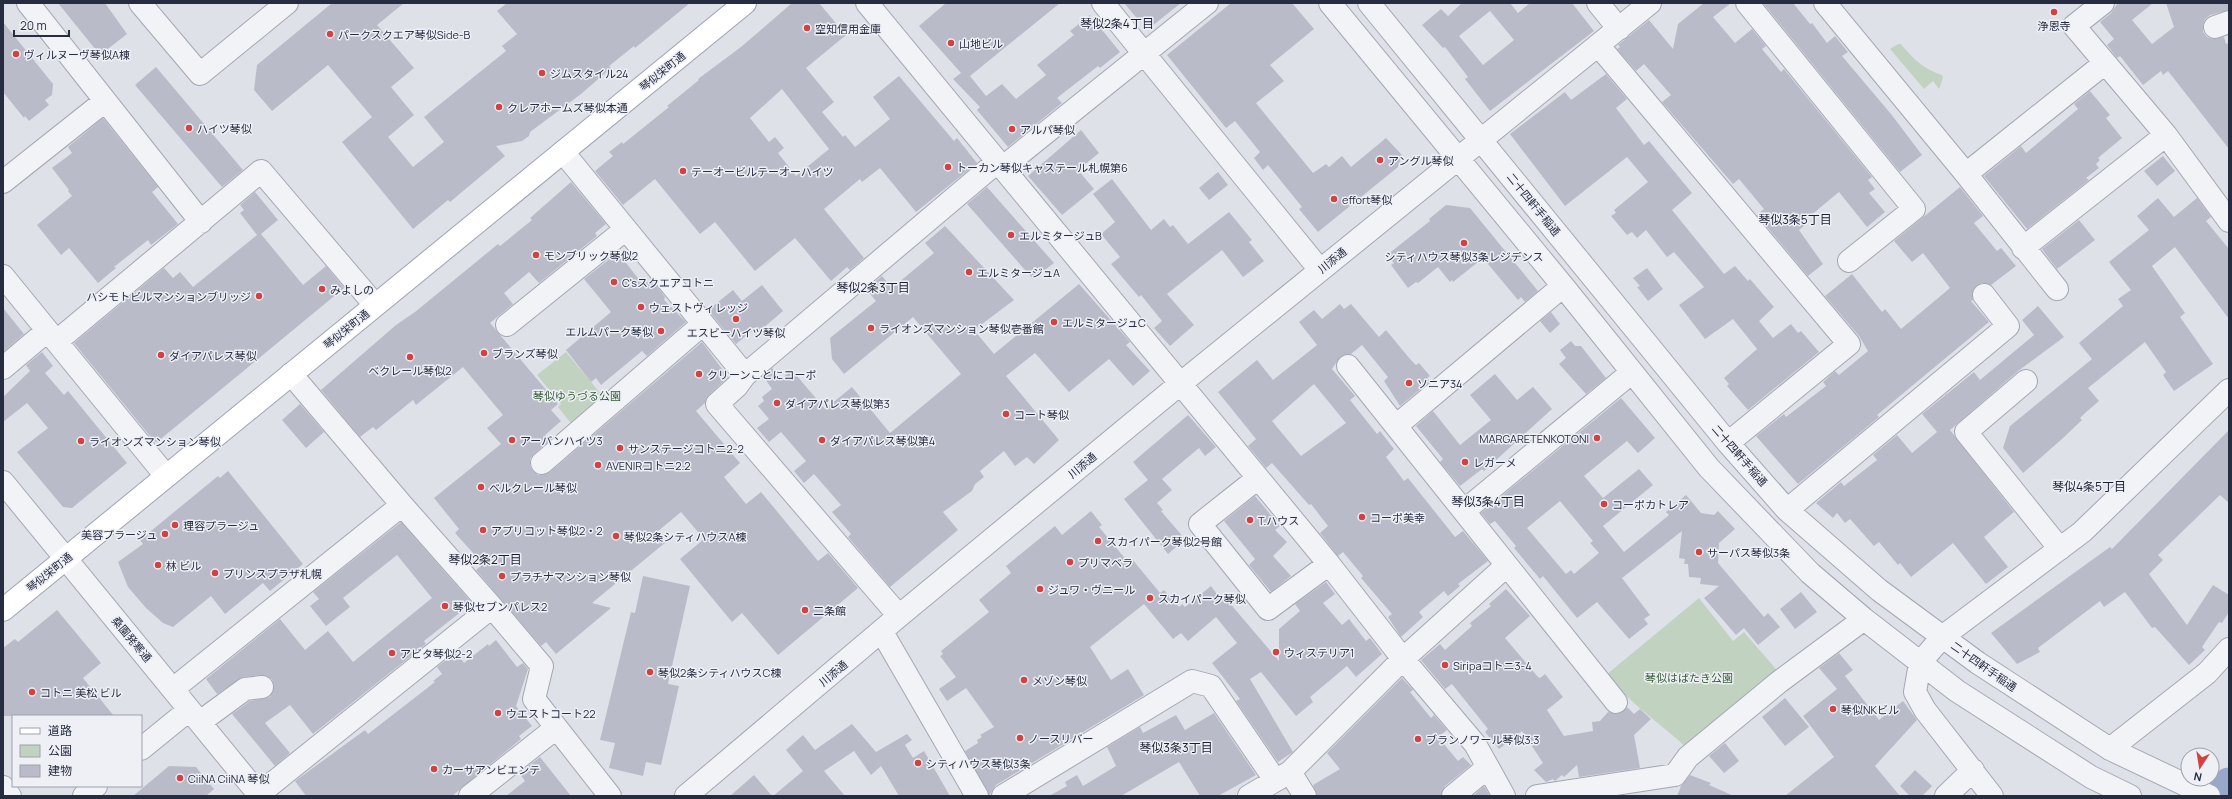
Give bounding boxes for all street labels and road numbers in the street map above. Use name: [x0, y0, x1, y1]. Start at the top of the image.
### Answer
street label: 琴似栄町通: [636, 48, 688, 94]
street label: 二十四軒手稲通: [1504, 169, 1564, 239]
street label: 川添通: [1314, 244, 1350, 276]
street label: 琴似栄町通: [320, 306, 372, 352]
street label: 二十四軒手稲通: [1709, 421, 1771, 489]
street label: 川添通: [1065, 449, 1099, 481]
street label: 琴似栄町通: [23, 549, 75, 595]
street label: 桑園発寒通: [109, 613, 155, 665]
street label: 二十四軒手稲通: [1948, 638, 2020, 694]
street label: 川添通: [816, 657, 850, 689]

